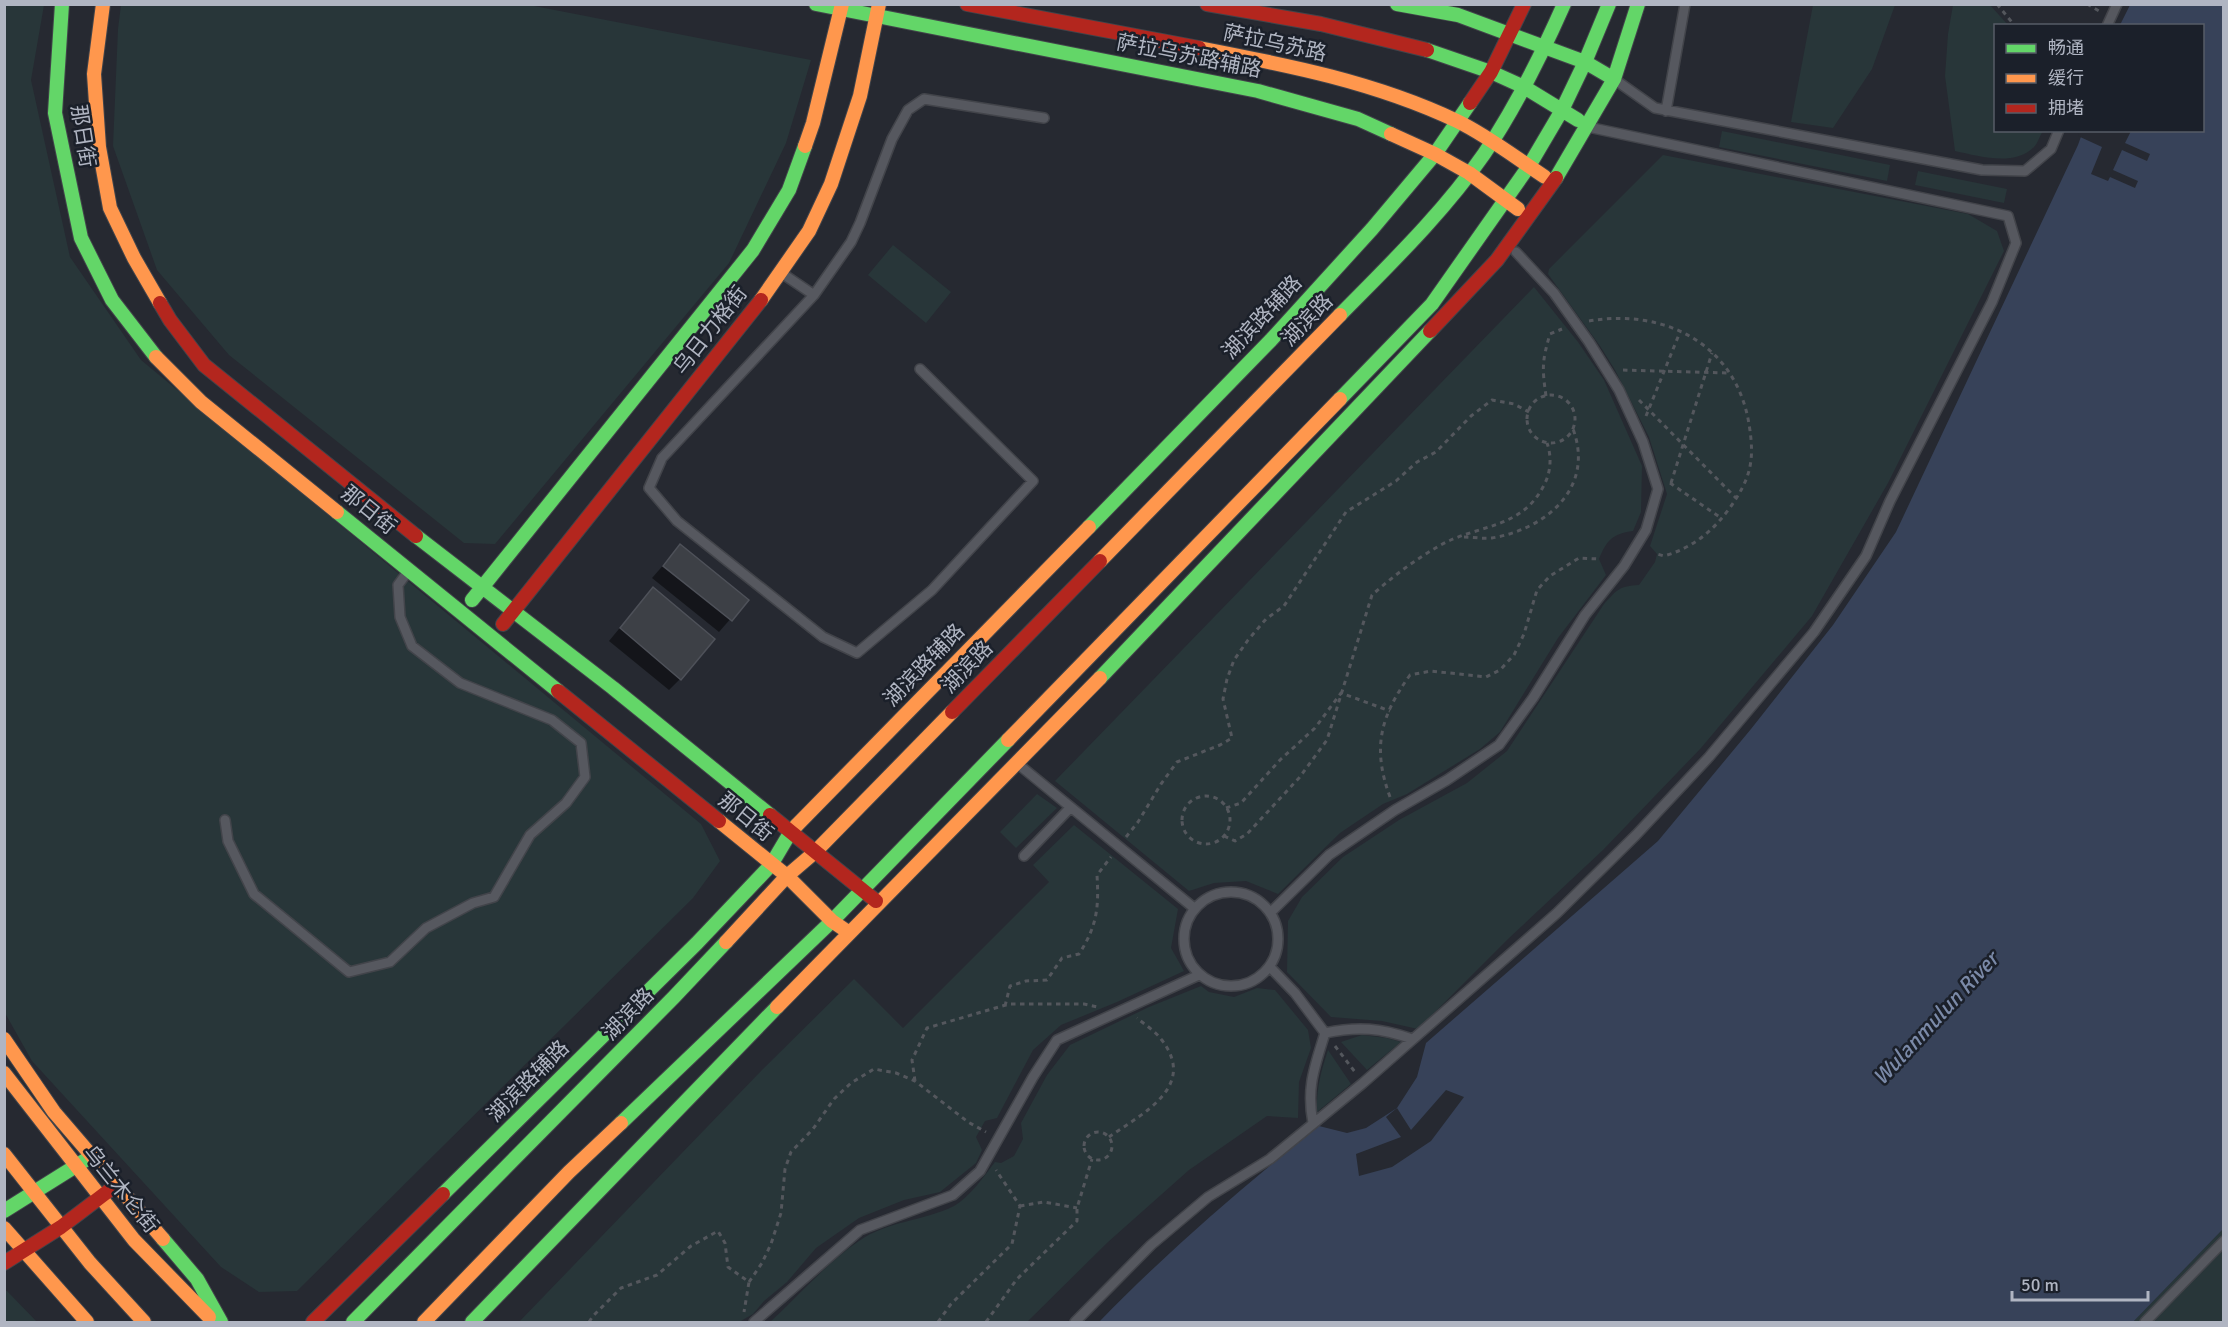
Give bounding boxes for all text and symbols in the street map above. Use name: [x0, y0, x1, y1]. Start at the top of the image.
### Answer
street label: 萨拉乌苏路: [1221, 19, 1329, 67]
legend: [1994, 24, 2204, 132]
street label: 萨拉乌苏路辅路: [1114, 29, 1264, 83]
text: 畅通: [2048, 37, 2084, 59]
text: 缓行: [2048, 67, 2084, 89]
text: 拥堵: [2048, 97, 2084, 119]
street label: 那日街: [65, 103, 101, 169]
street label: 湖滨路辅路: [1217, 270, 1307, 364]
street label: 乌日力格街: [667, 281, 753, 379]
street label: 湖滨路: [1276, 289, 1338, 351]
street label: 那日街: [336, 480, 402, 540]
street label: 湖滨路辅路: [878, 618, 970, 712]
street label: 湖滨路: [936, 636, 998, 698]
street label: 那日街: [713, 787, 779, 847]
water label: Wulanmulun River: [1867, 944, 2006, 1090]
street label: 湖滨路: [597, 982, 659, 1046]
street label: 湖滨路辅路: [482, 1035, 574, 1127]
street label: 乌兰木仑街: [78, 1140, 164, 1238]
scale bar: [2012, 1264, 2148, 1302]
text: 50 m: [2021, 1274, 2059, 1296]

